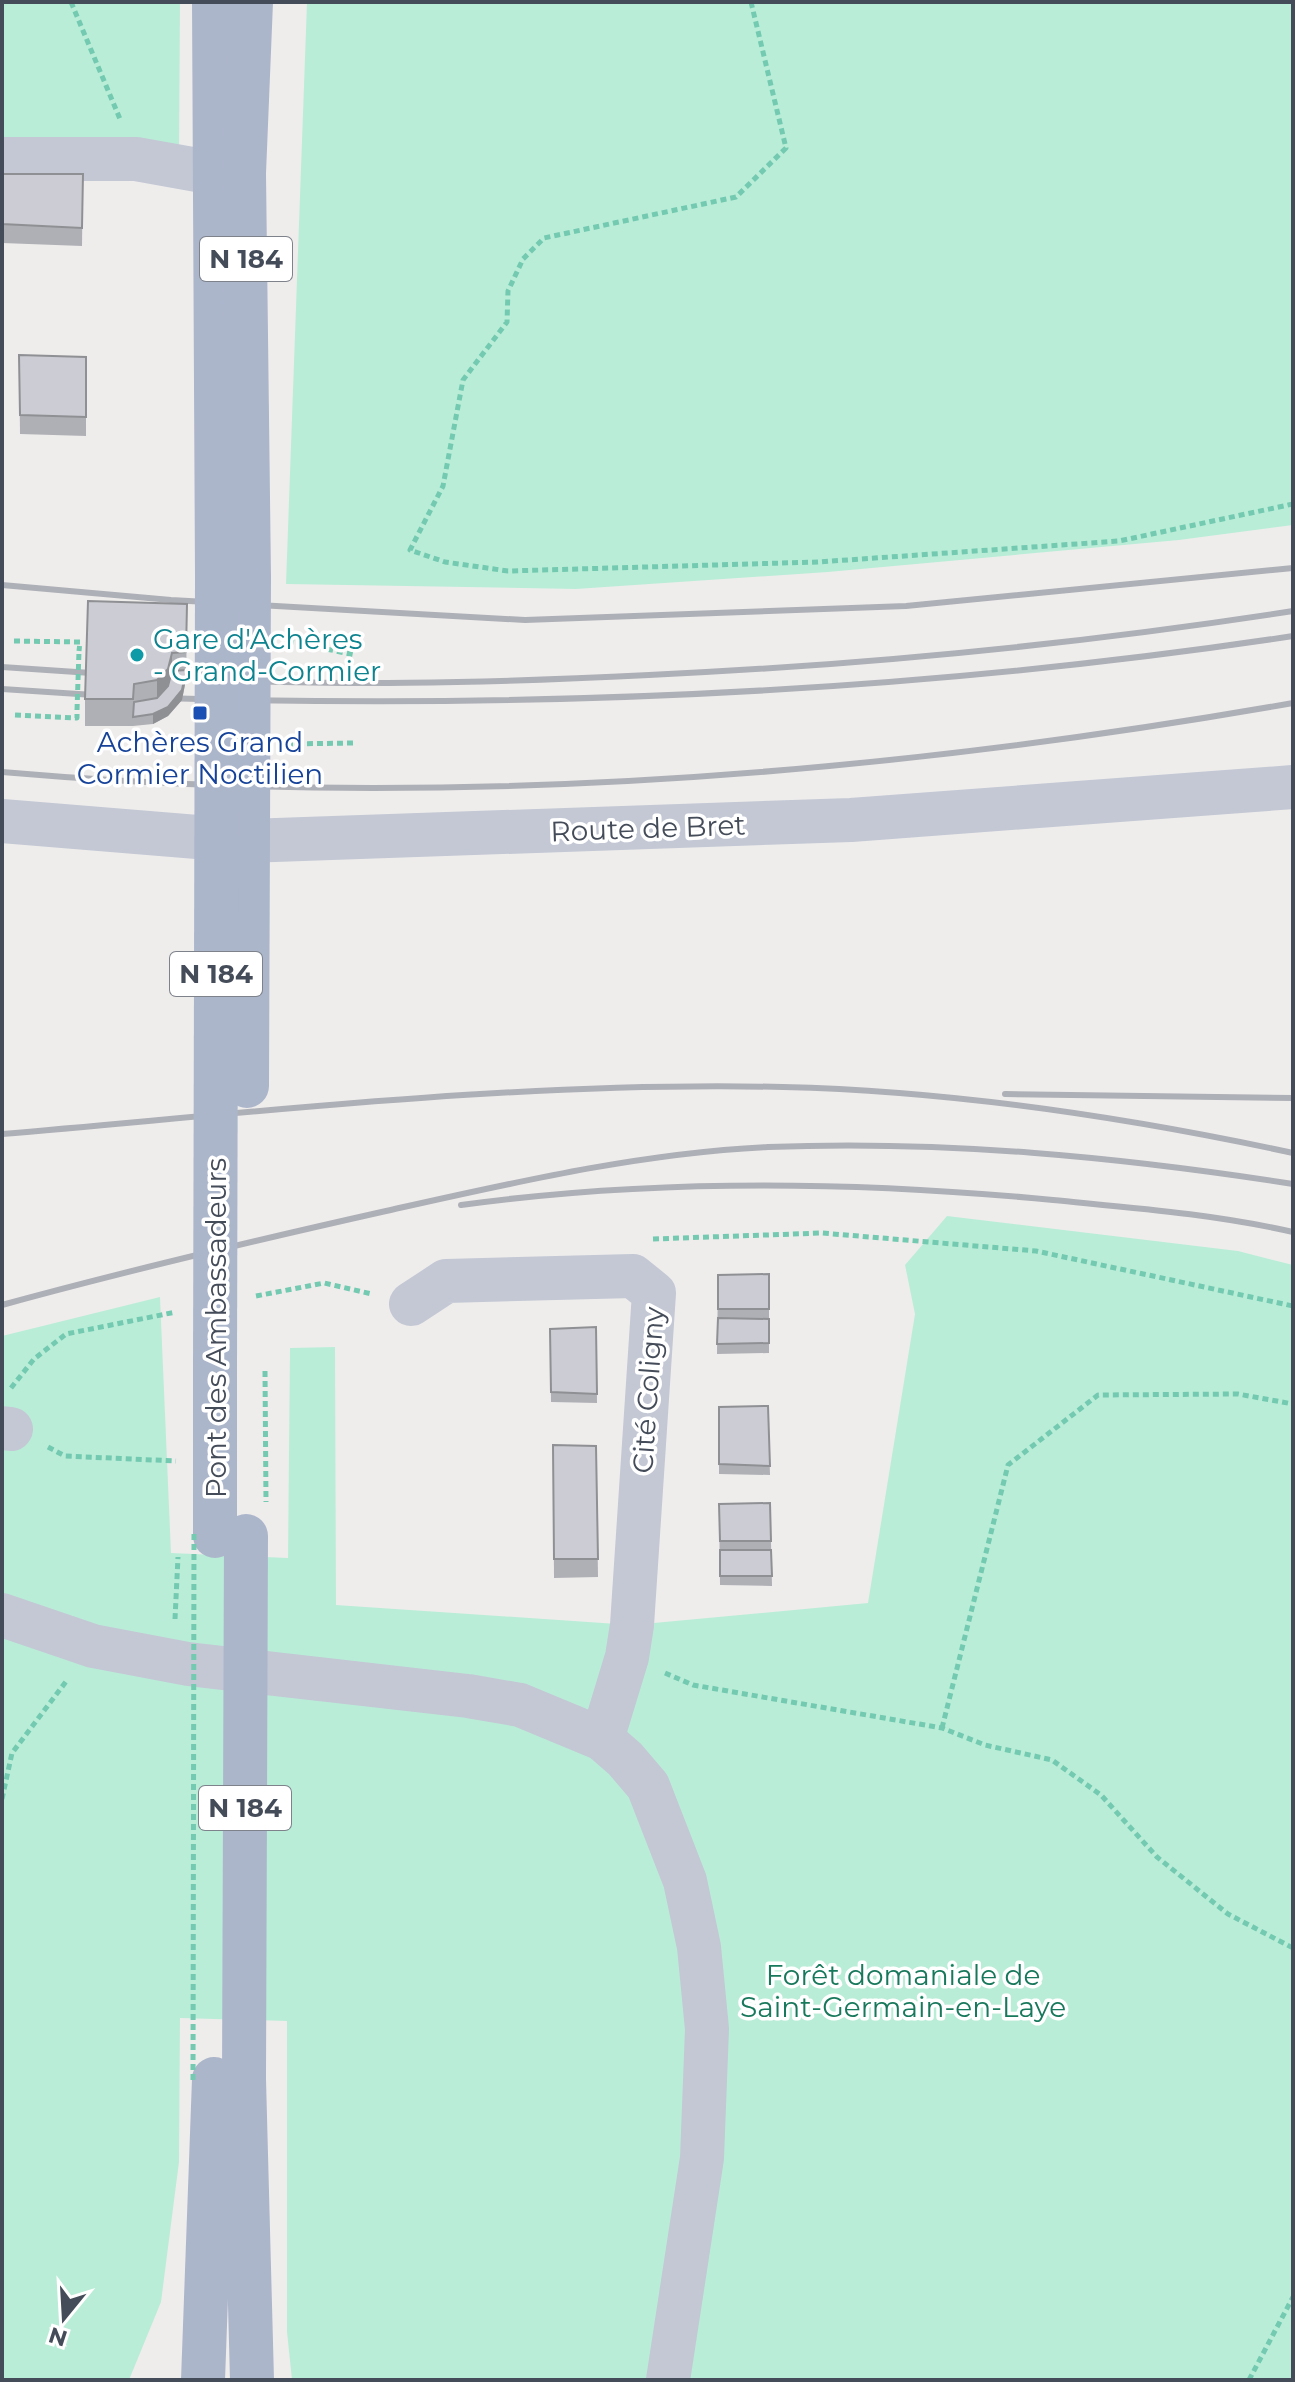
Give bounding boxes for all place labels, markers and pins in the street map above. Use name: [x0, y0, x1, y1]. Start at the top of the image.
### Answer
place label: Gare d'Achères - Grand-Cormier: [153, 622, 381, 688]
marker: Gare d'Achères - Grand-Cormier: [128, 646, 146, 664]
marker: Achères Grand Cormier Noctilien: [191, 704, 209, 722]
place label: Achères Grand Cormier Noctilien: [77, 725, 323, 791]

